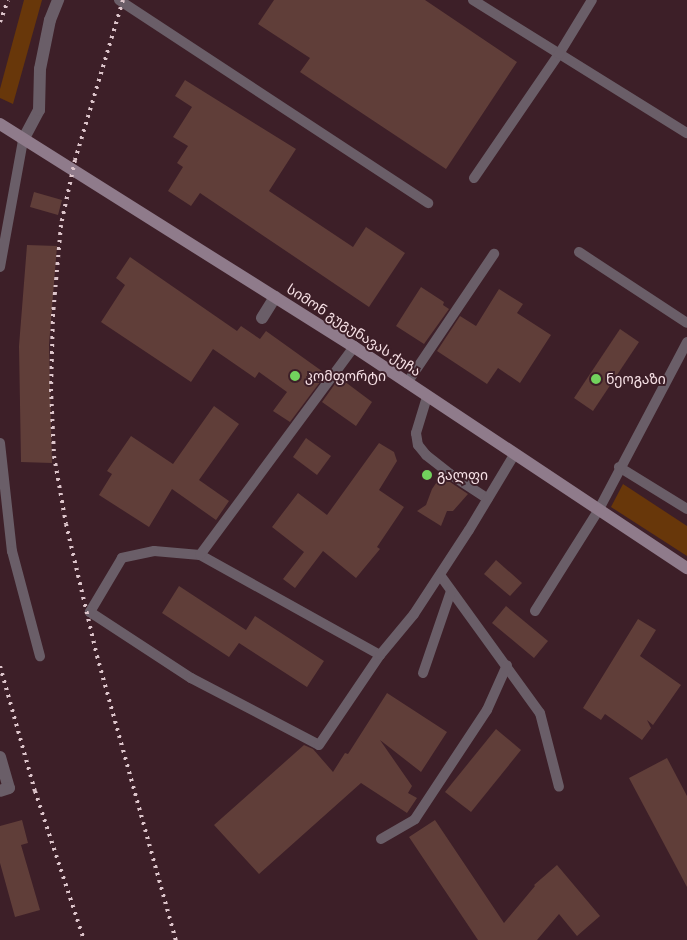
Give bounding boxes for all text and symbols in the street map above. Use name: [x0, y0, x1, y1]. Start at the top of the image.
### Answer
street label: სიმონ გუგუნავას ქუჩა: [284, 280, 424, 380]
place label: კომფორტი: [305, 368, 386, 384]
marker: კომფორტი: [289, 370, 301, 382]
place label: ნეოგაზი: [606, 371, 666, 387]
marker: ნეოგაზი: [590, 373, 602, 385]
place label: გალფი: [437, 467, 488, 483]
marker: გალფი: [421, 469, 433, 481]

